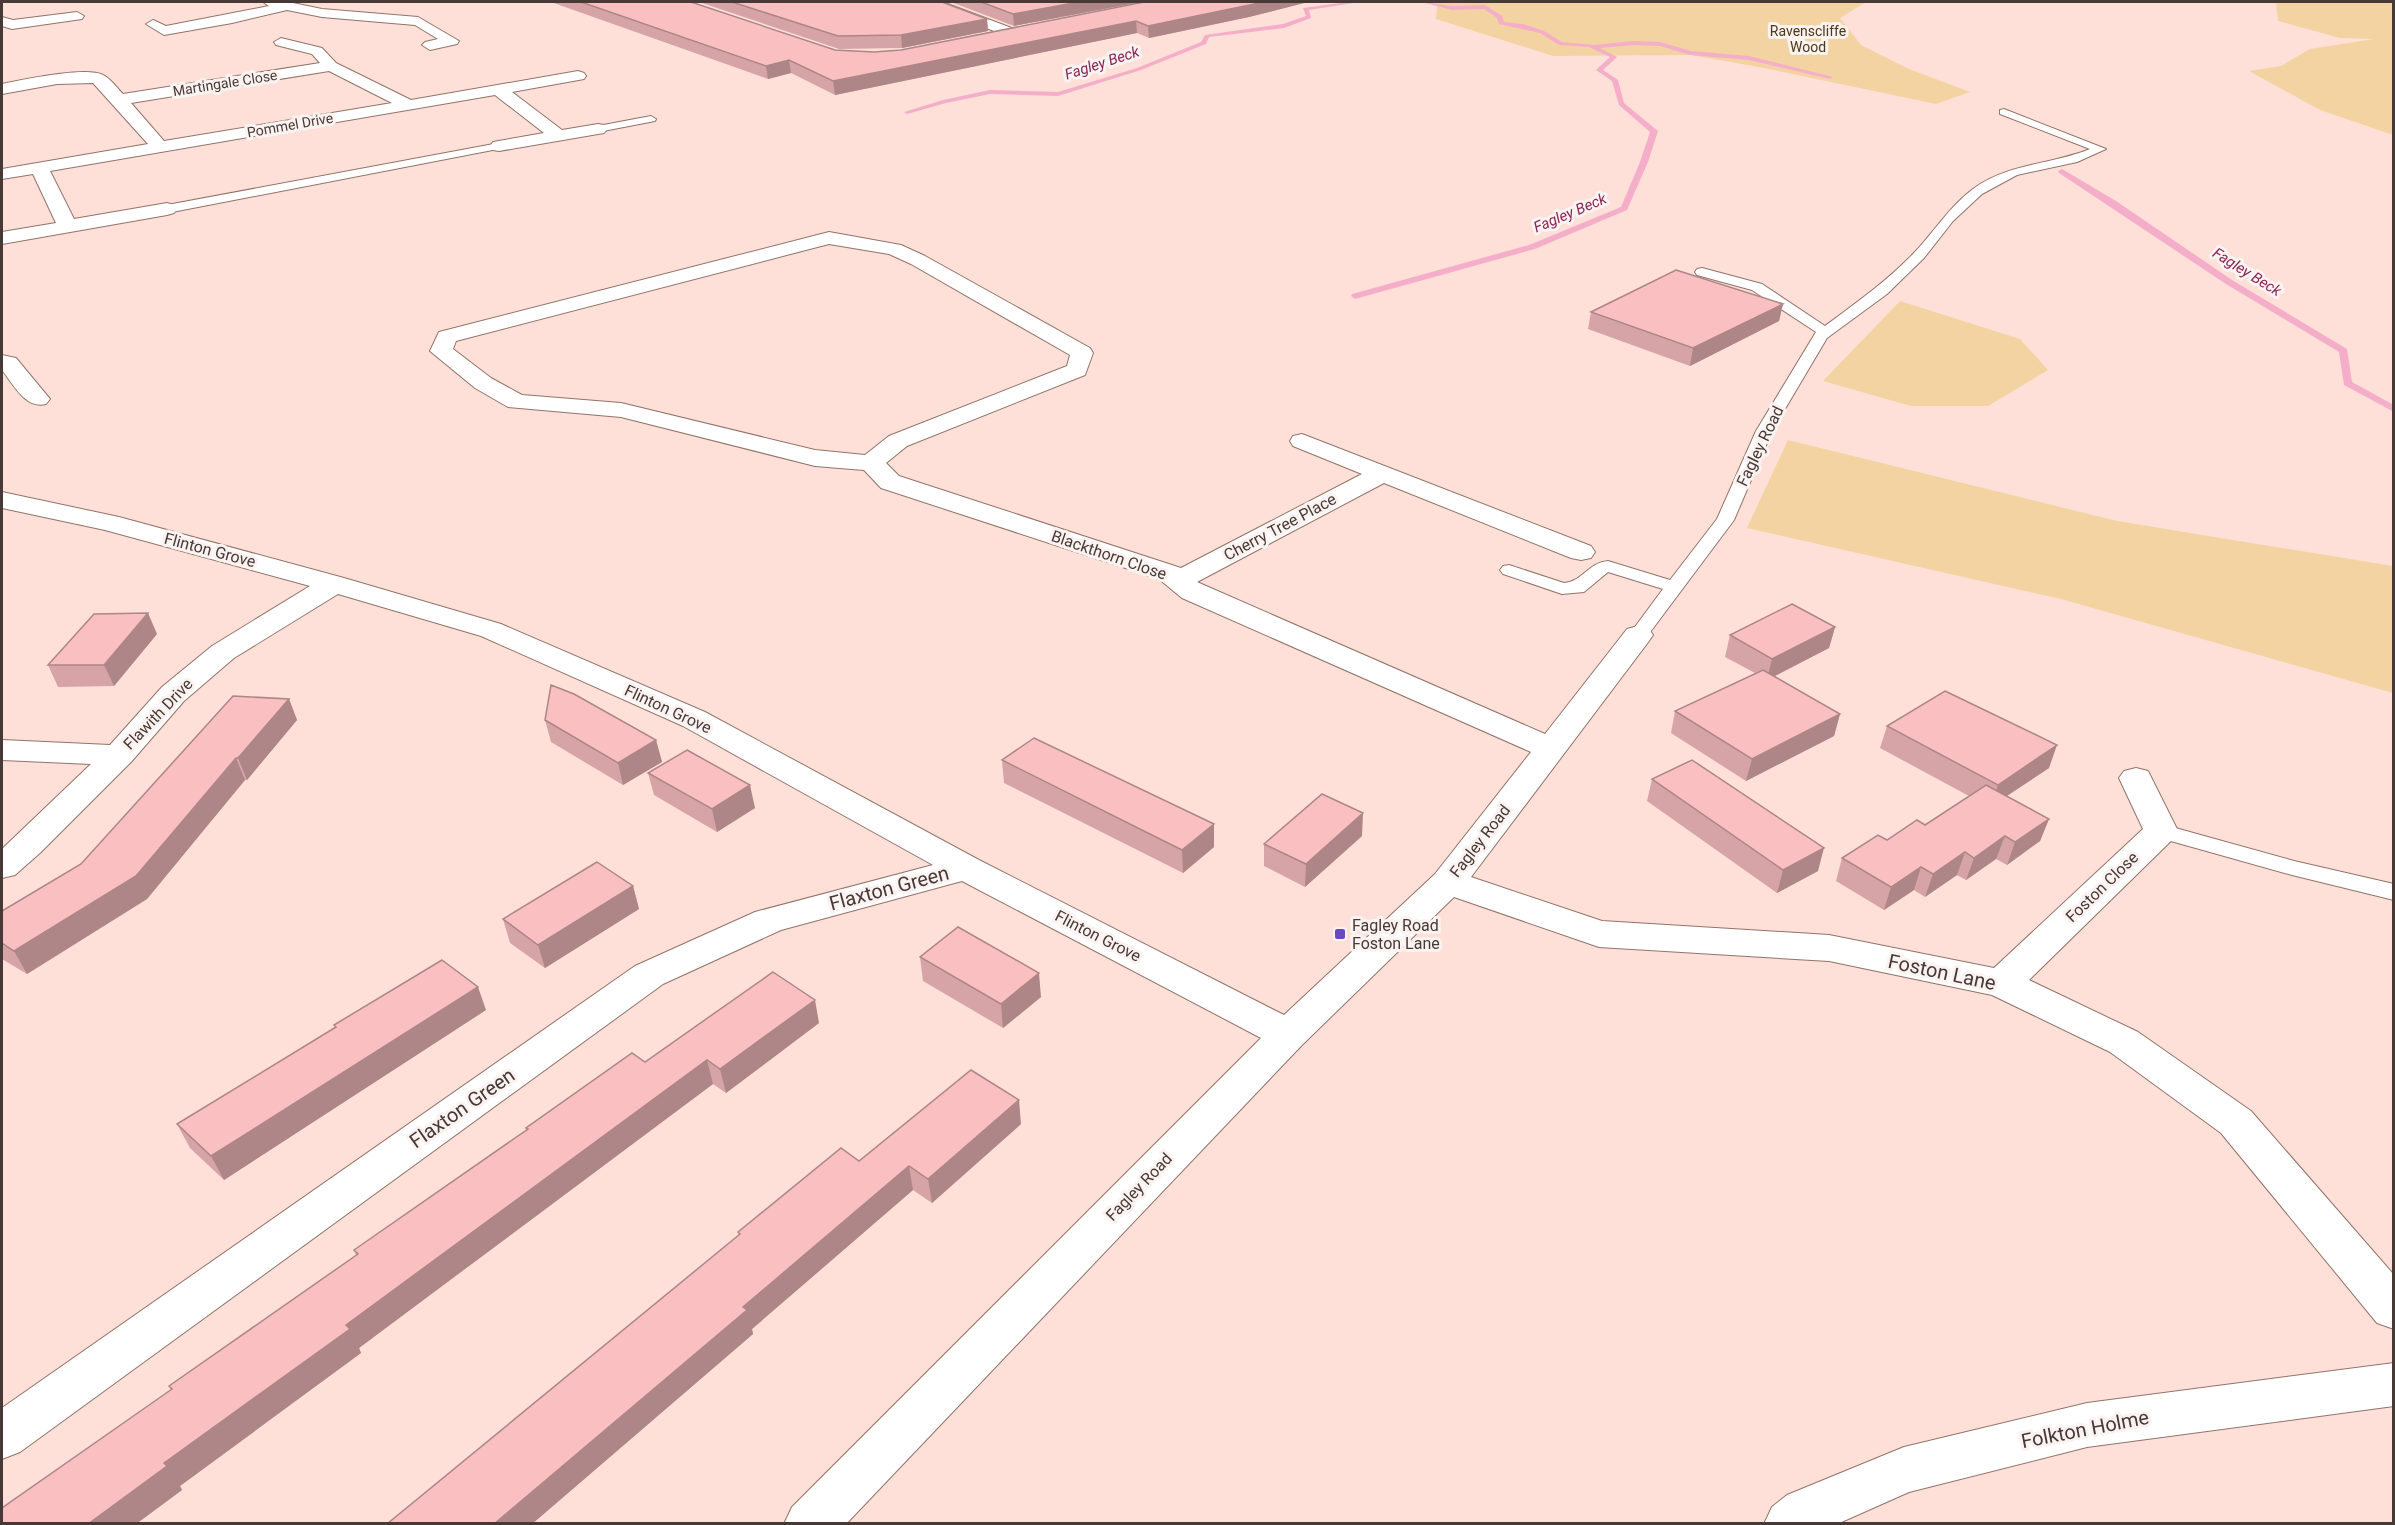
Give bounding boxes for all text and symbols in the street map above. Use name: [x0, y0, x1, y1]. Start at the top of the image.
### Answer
park label: Ravenscliffe Wood: [1770, 23, 1846, 55]
water label: Fagley Beck: [1062, 42, 1142, 84]
street label: Martingale Close: [172, 67, 278, 99]
street label: Pommel Drive: [246, 110, 334, 140]
water label: Fagley Beck: [1531, 189, 1610, 236]
water label: Fagley Beck: [2209, 244, 2285, 300]
street label: Fagley Road: [1732, 403, 1788, 489]
street label: Cherry Tree Place: [1221, 489, 1339, 565]
street label: Blackthorn Close: [1049, 526, 1169, 584]
street label: Flinton Grove: [162, 529, 258, 571]
street label: Flawith Drive: [119, 675, 197, 753]
street label: Flinton Grove: [621, 681, 715, 737]
street label: Fagley Road: [1446, 801, 1514, 881]
street label: Foston Close: [2062, 848, 2142, 926]
street label: Flaxton Green: [827, 860, 951, 916]
street label: Flinton Grove: [1052, 906, 1144, 966]
place label: Fagley Road Foston Lane: [1352, 916, 1440, 953]
marker: Fagley Road Foston Lane: [1333, 927, 1347, 941]
street label: Foston Lane: [1886, 949, 1998, 995]
street label: Flaxton Green: [405, 1063, 519, 1153]
street label: Fagley Road: [1102, 1149, 1176, 1225]
street label: Folkton Holme: [2019, 1405, 2151, 1453]

